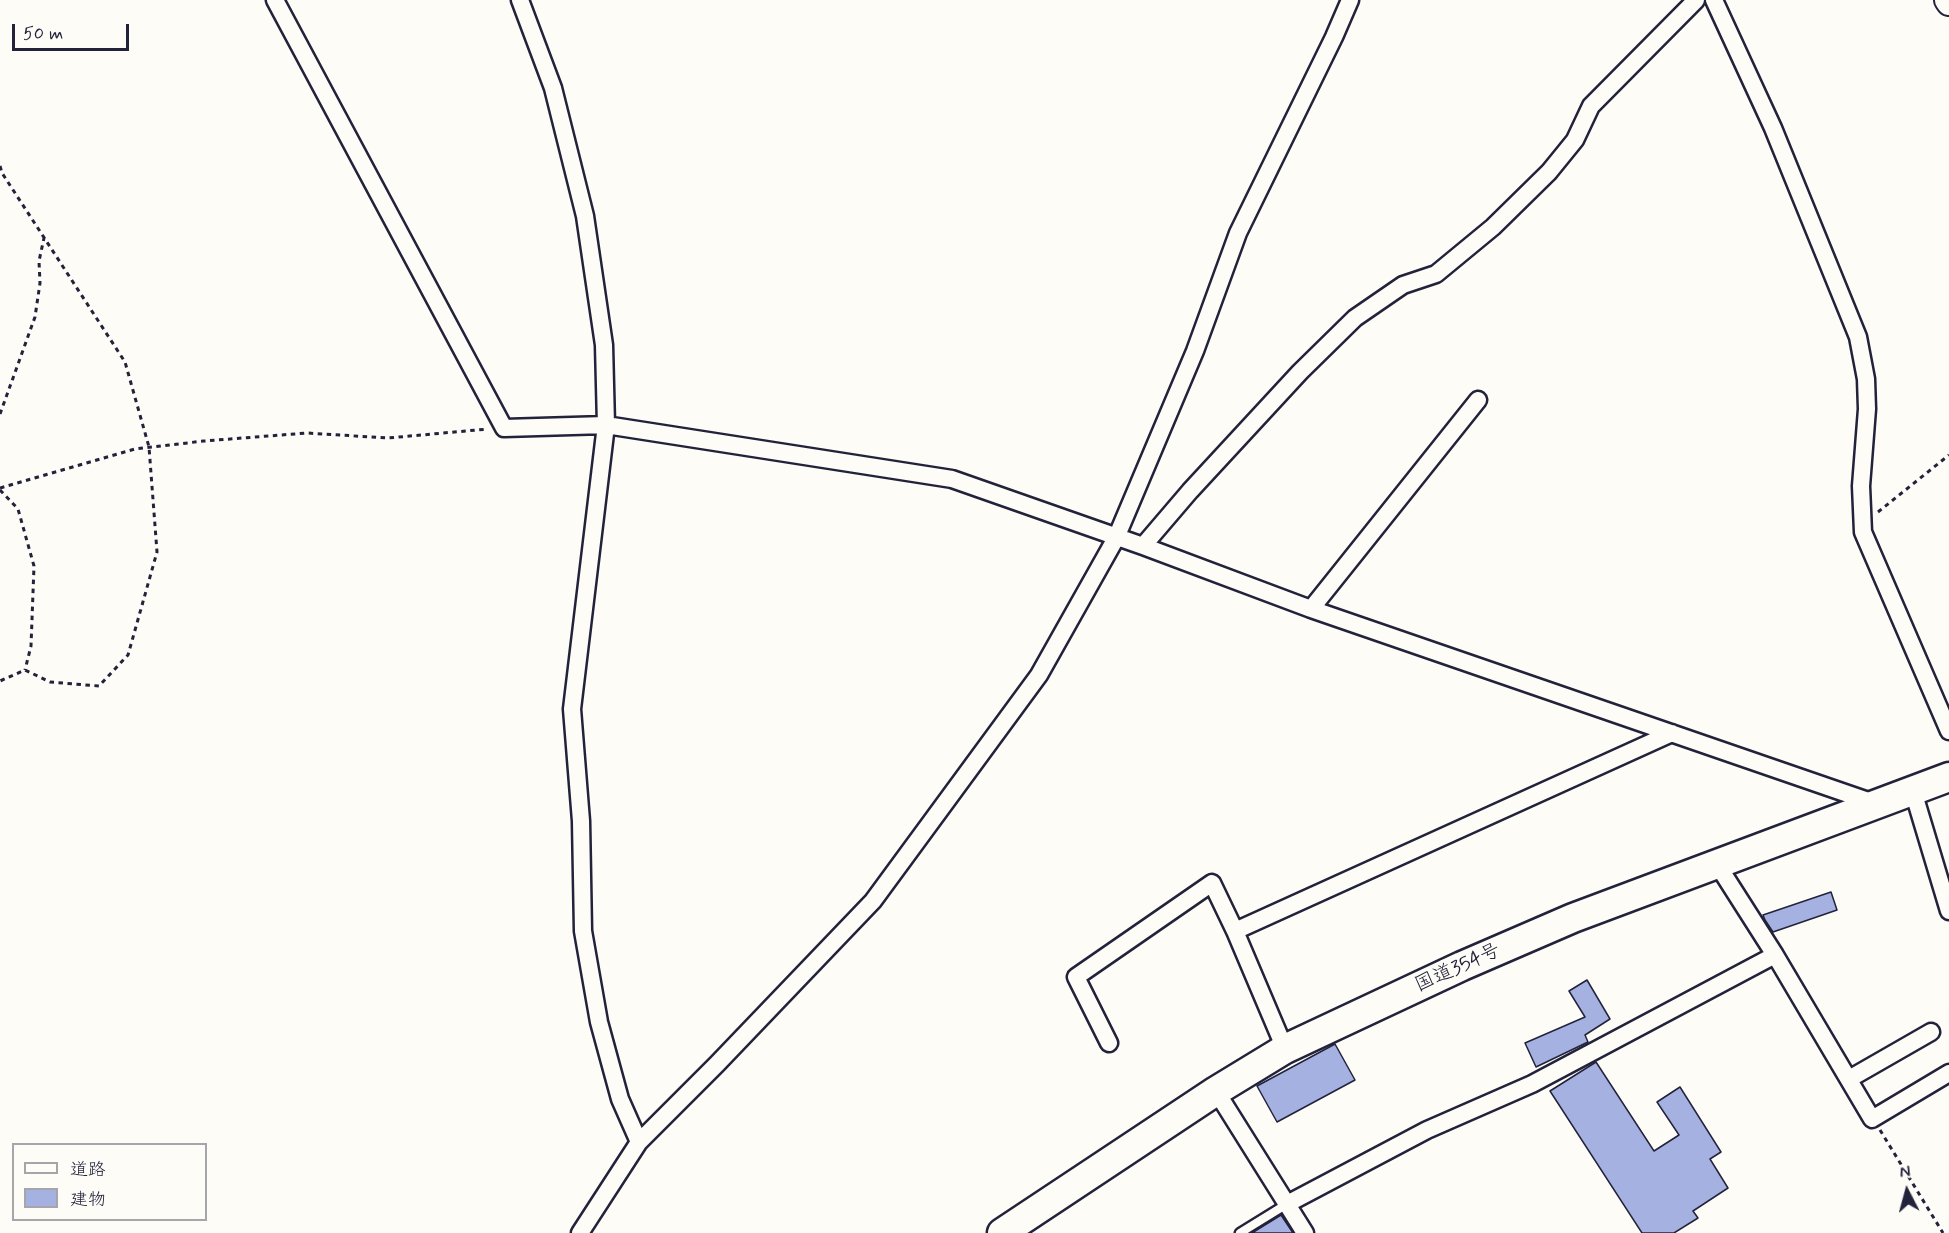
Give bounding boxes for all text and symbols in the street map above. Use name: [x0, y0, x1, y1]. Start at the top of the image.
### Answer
scale bar: [15, 12, 132, 50]
text: 50 m: [23, 22, 63, 46]
street label: 国道354号: [1411, 939, 1505, 999]
legend: [12, 1143, 207, 1221]
text: 道路: [70, 1158, 106, 1182]
north arrow: [1877, 1161, 1937, 1221]
text: N: [1899, 1162, 1911, 1184]
text: 建物: [70, 1188, 106, 1212]

